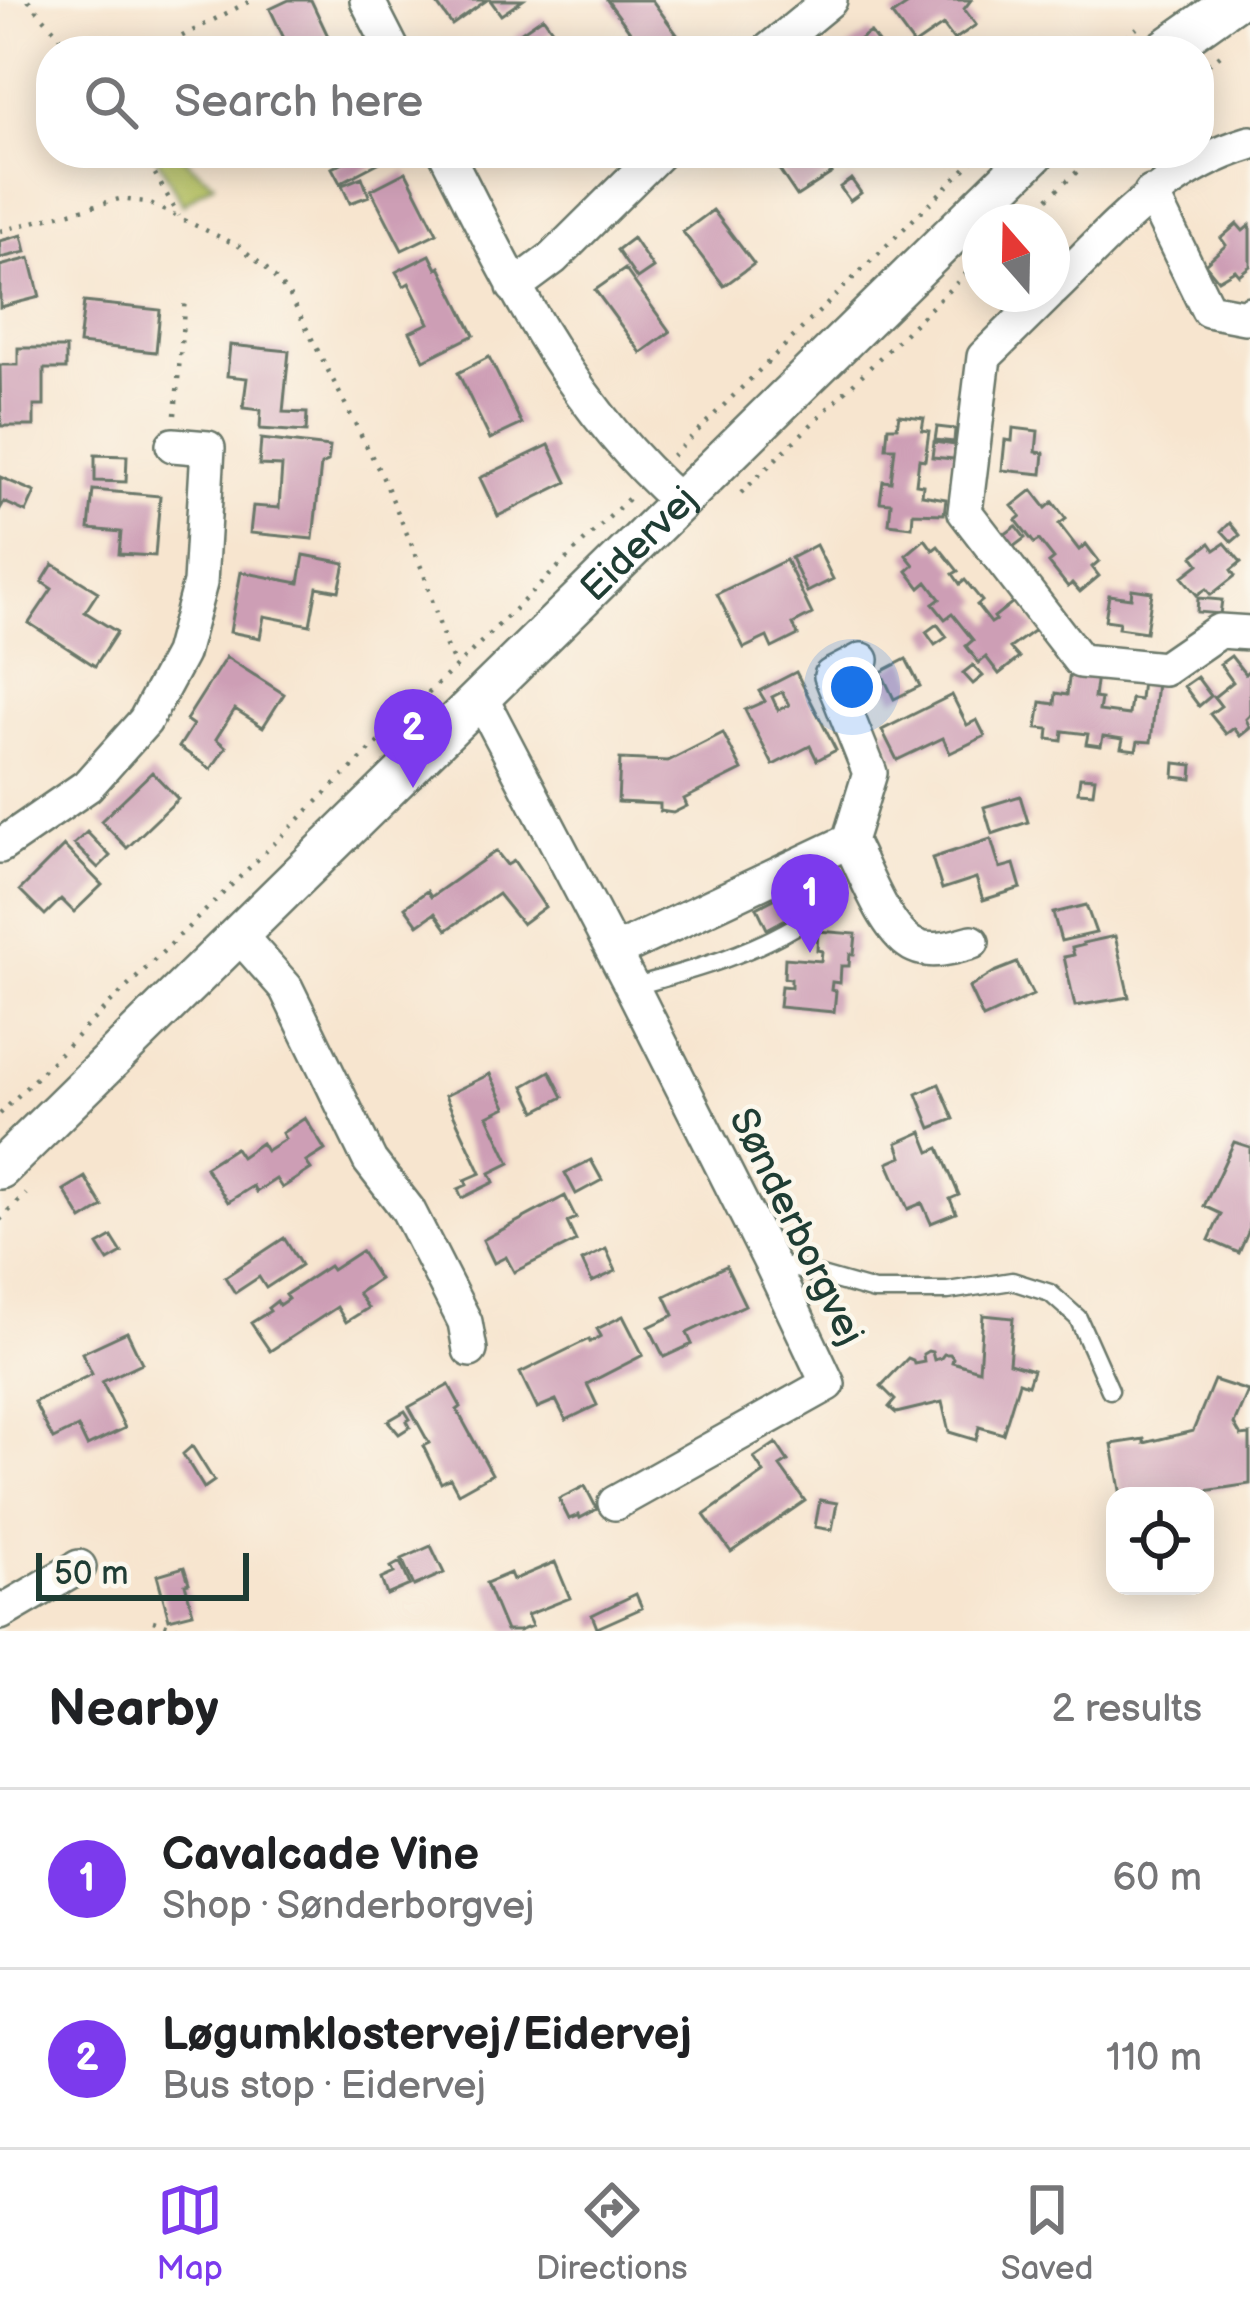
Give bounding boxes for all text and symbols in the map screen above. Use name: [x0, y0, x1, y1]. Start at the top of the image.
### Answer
search box: [36, 36, 1214, 168]
icon: search: [78, 69, 144, 135]
text: Search here: [174, 75, 423, 130]
north arrow: [962, 204, 1070, 312]
street label: Eidervej: [571, 477, 708, 612]
your location: [822, 657, 882, 717]
pin: 2: [374, 689, 452, 788]
pin: 1: [771, 854, 849, 953]
street label: Sønderborgvej: [718, 1101, 873, 1353]
map controls: [1106, 1487, 1214, 1595]
button: locate: [1106, 1487, 1214, 1595]
scale bar: [36, 1547, 249, 1600]
text: 50 m: [54, 1554, 129, 1594]
text: Nearby: [48, 1679, 219, 1740]
text: 2 results: [1051, 1686, 1202, 1733]
text: Cavalcade Vine: [162, 1828, 479, 1883]
text: 1: [79, 1855, 95, 1902]
text: 60 m: [1112, 1855, 1202, 1902]
text: Shop · Sønderborgvej: [162, 1883, 534, 1930]
text: Løgumklostervej/Eidervej: [162, 2008, 691, 2063]
text: 2: [75, 2035, 99, 2082]
text: 110 m: [1106, 2035, 1202, 2082]
text: Bus stop · Eidervej: [162, 2063, 486, 2110]
tab: Map: [157, 2177, 223, 2289]
tab: Directions: [536, 2177, 688, 2289]
tab: Saved: [1001, 2177, 1093, 2289]

